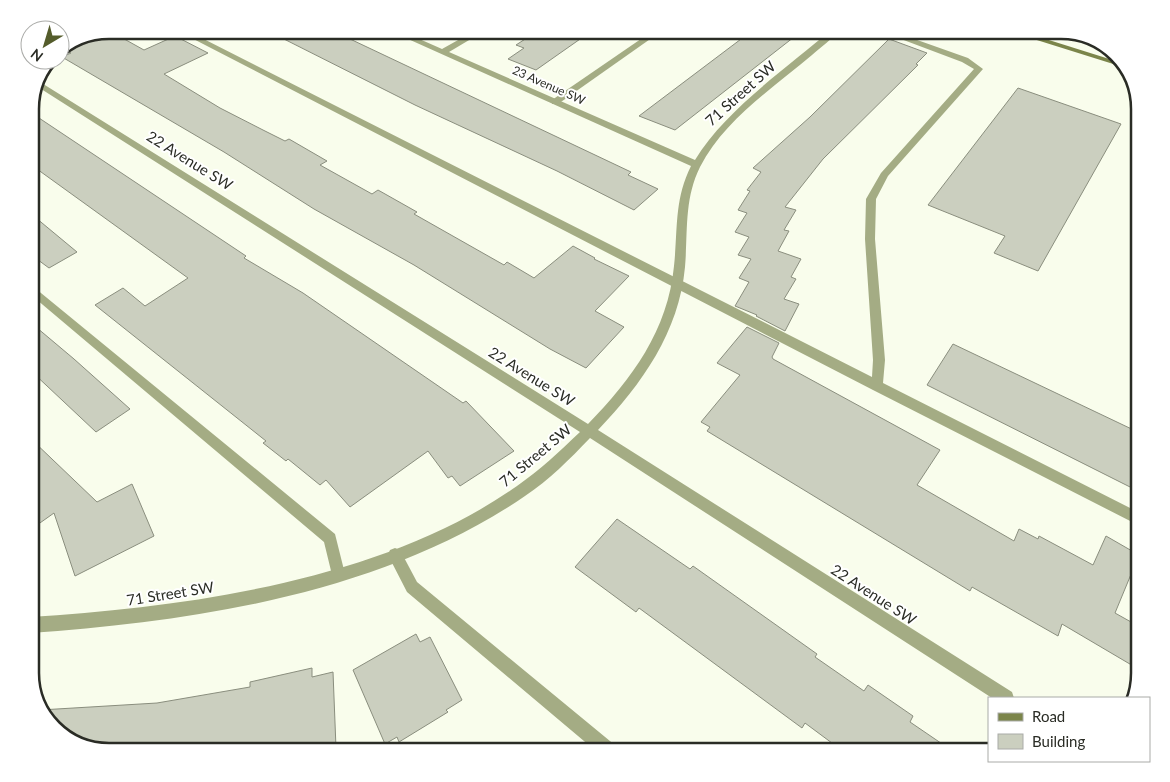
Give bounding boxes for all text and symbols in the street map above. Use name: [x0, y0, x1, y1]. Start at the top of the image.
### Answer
north arrow: [20, 20, 70, 70]
text: N: [27, 46, 46, 66]
street label: 71 Street SW: [701, 56, 779, 129]
street label: 23 Avenue SW: [510, 62, 588, 108]
street label: 22 Avenue SW: [144, 126, 237, 194]
street label: 22 Avenue SW: [486, 342, 579, 410]
street label: 71 Street SW: [495, 419, 575, 490]
street label: 22 Avenue SW: [828, 560, 920, 628]
street label: 71 Street SW: [125, 577, 215, 609]
legend: [988, 697, 1150, 762]
text: Road: [1032, 707, 1065, 725]
text: Building: [1032, 732, 1085, 750]

